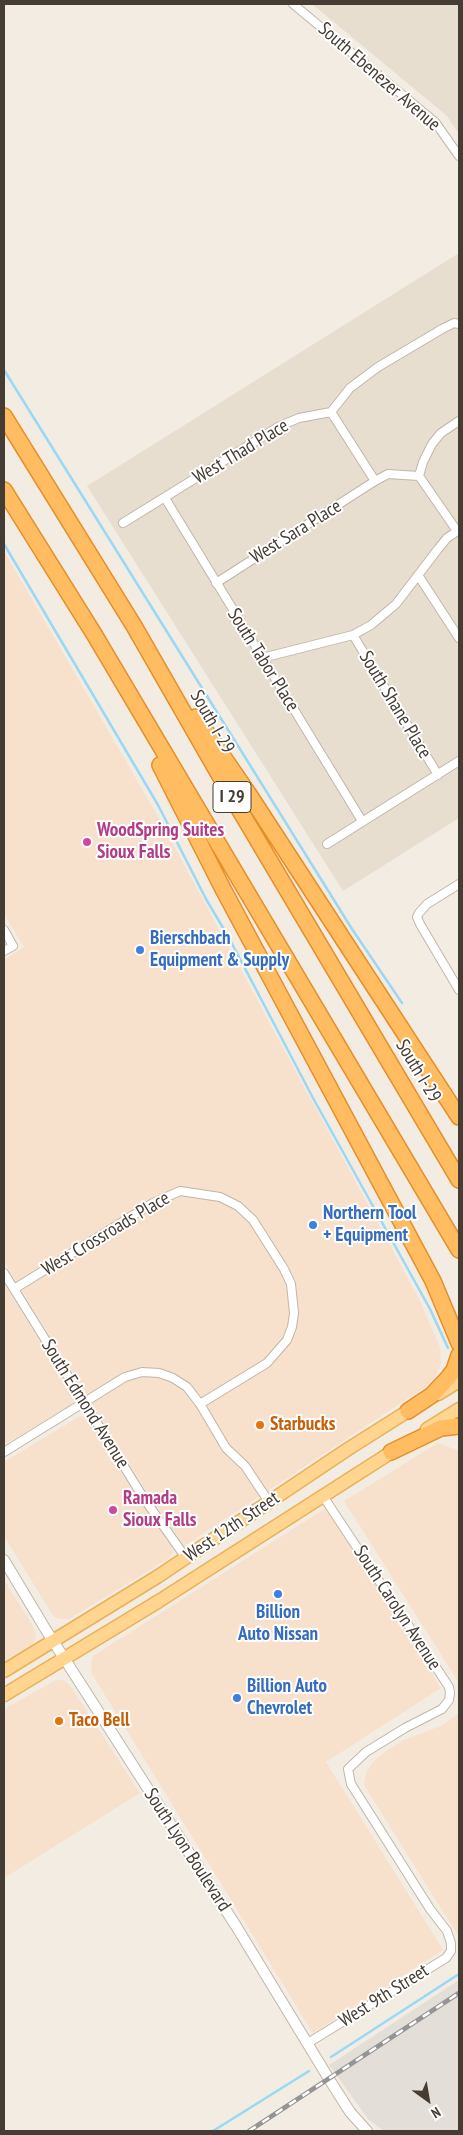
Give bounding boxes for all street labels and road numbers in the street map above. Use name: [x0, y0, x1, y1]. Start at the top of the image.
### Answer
street label: South Ebenezer Avenue: [313, 18, 445, 136]
street label: West Thad Place: [189, 415, 293, 489]
street label: West Sara Place: [246, 495, 346, 569]
street label: South Tabor Place: [222, 604, 304, 716]
street label: South Shane Place: [354, 647, 436, 763]
street label: South I-29: [185, 686, 239, 758]
road number: I 29: [213, 782, 251, 812]
street label: South I-29: [390, 1035, 446, 1107]
street label: West Crossroads Place: [38, 1187, 174, 1281]
street label: South Edmond Avenue: [36, 1335, 134, 1473]
street label: West 12th Street: [180, 1487, 284, 1567]
street label: South Carolyn Avenue: [348, 1542, 446, 1674]
street label: South Lyon Boulevard: [139, 1784, 235, 1916]
street label: West 9th Street: [335, 1960, 433, 2032]

